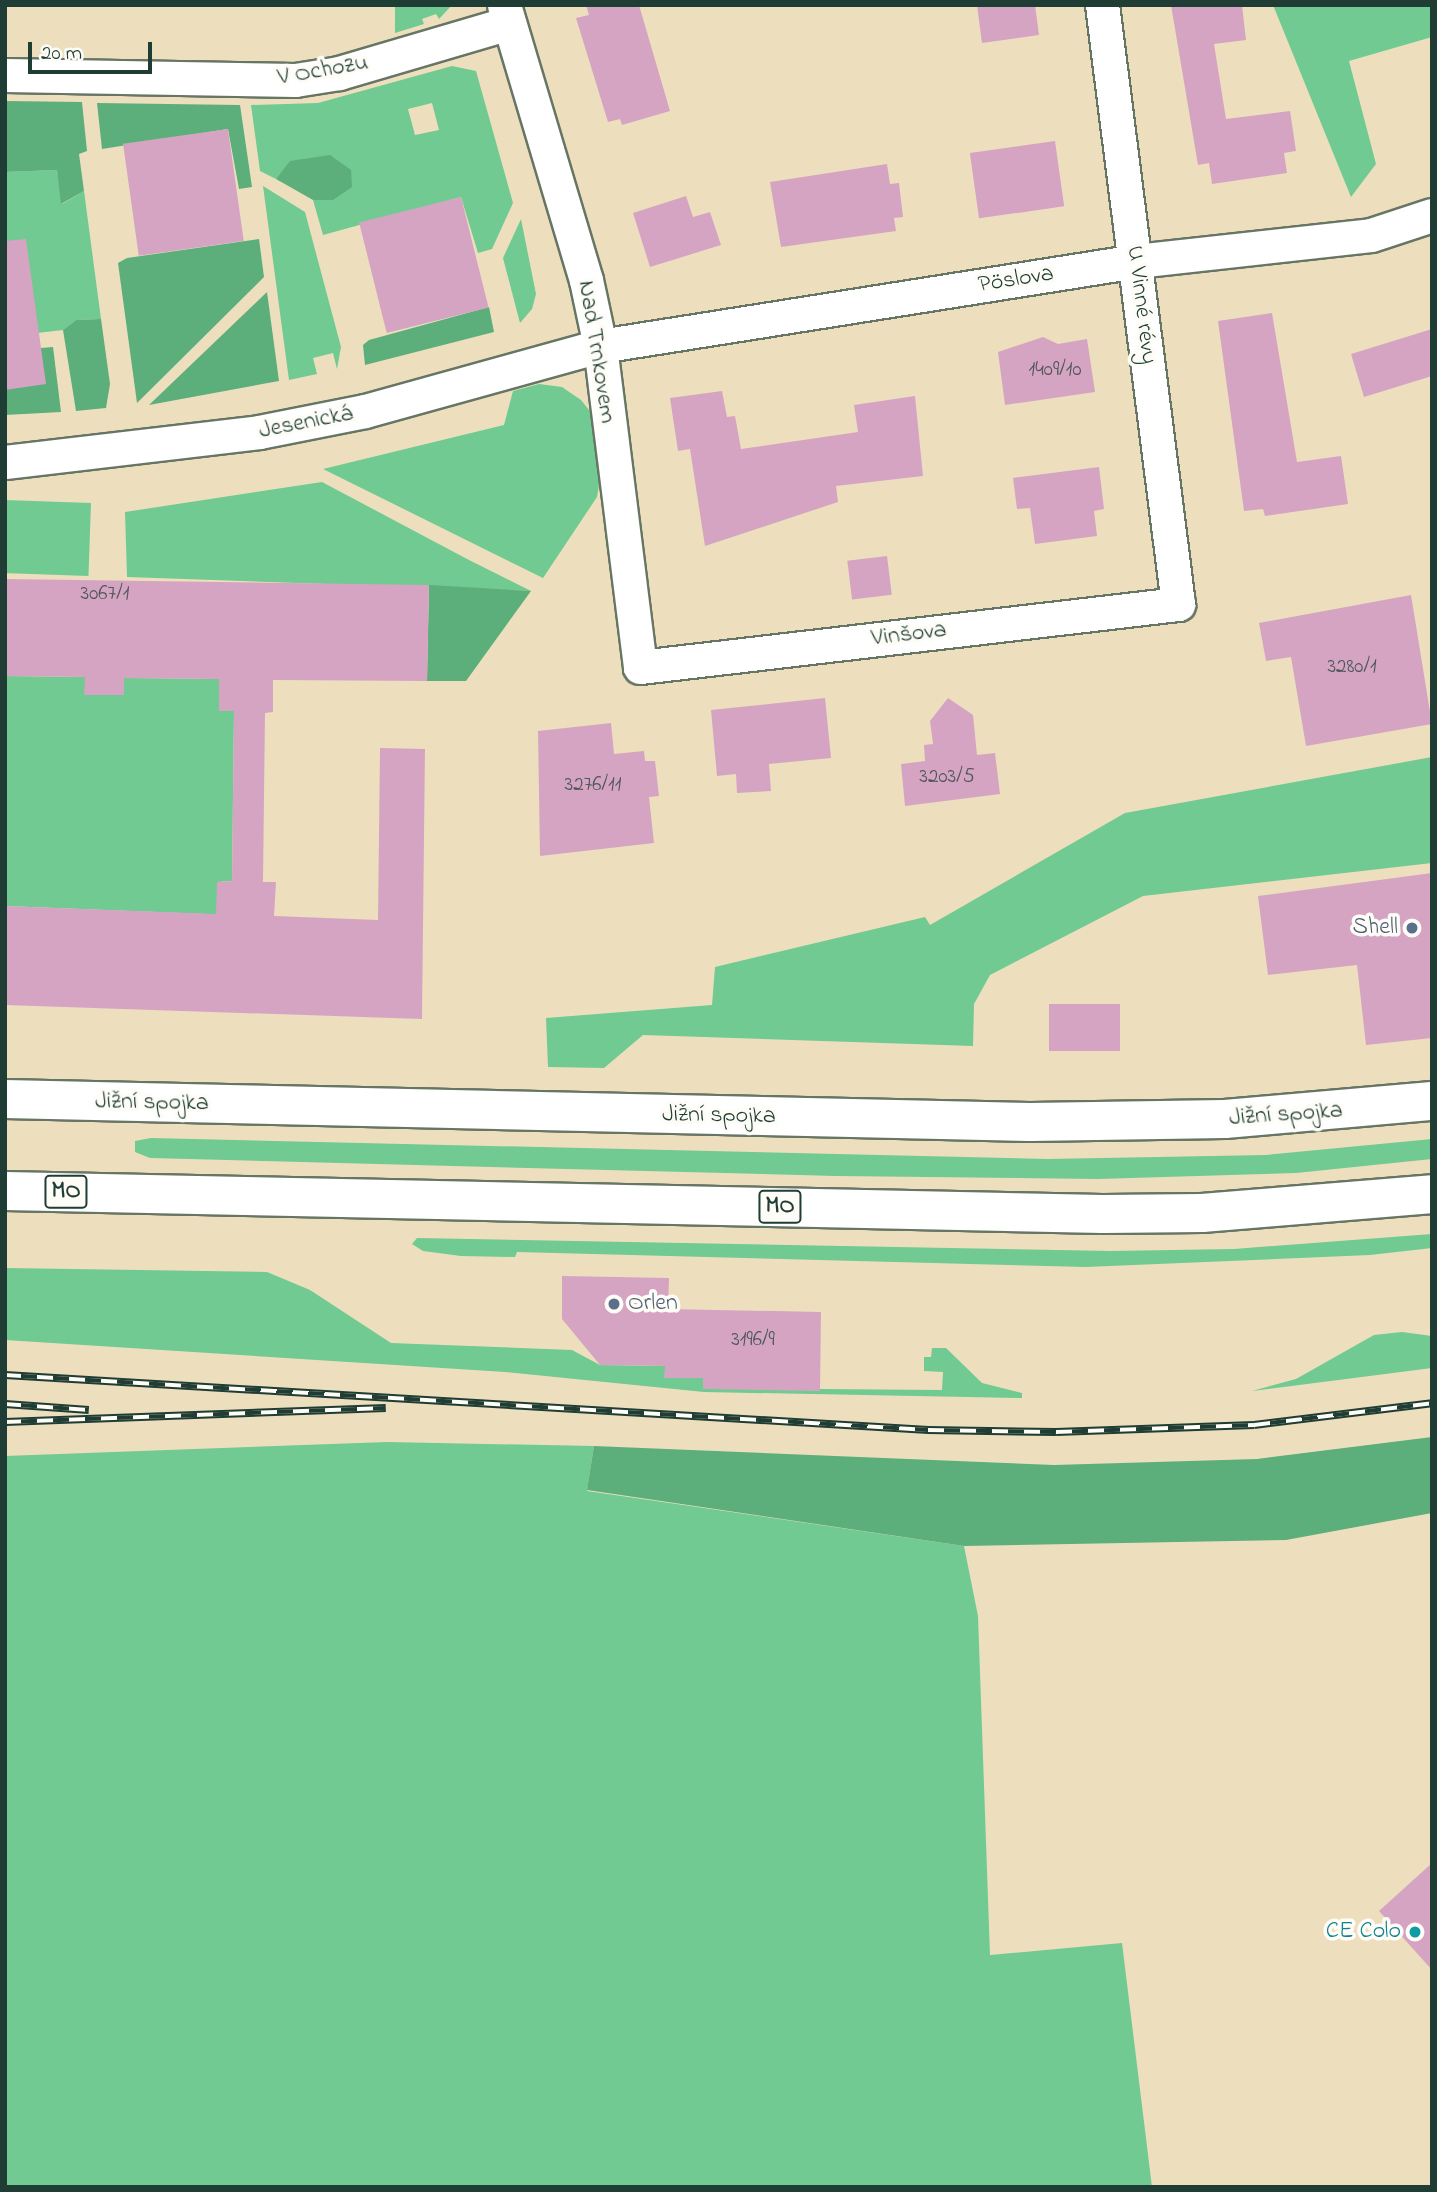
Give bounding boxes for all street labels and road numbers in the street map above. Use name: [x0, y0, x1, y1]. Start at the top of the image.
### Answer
street label: V Ochozu: [276, 49, 370, 93]
street label: U Vinné révy: [1119, 244, 1163, 366]
street label: Pöslova: [976, 260, 1056, 300]
street label: Nad Trnkovem: [571, 279, 621, 425]
street label: Jesenická: [257, 400, 355, 446]
street label: Vinšova: [870, 616, 948, 654]
street label: Jižní spojka: [95, 1088, 209, 1118]
street label: Jižní spojka: [1228, 1097, 1344, 1133]
street label: Jižní spojka: [662, 1101, 776, 1131]
road number: MO: [43, 1172, 89, 1212]
road number: MO: [757, 1188, 803, 1226]

